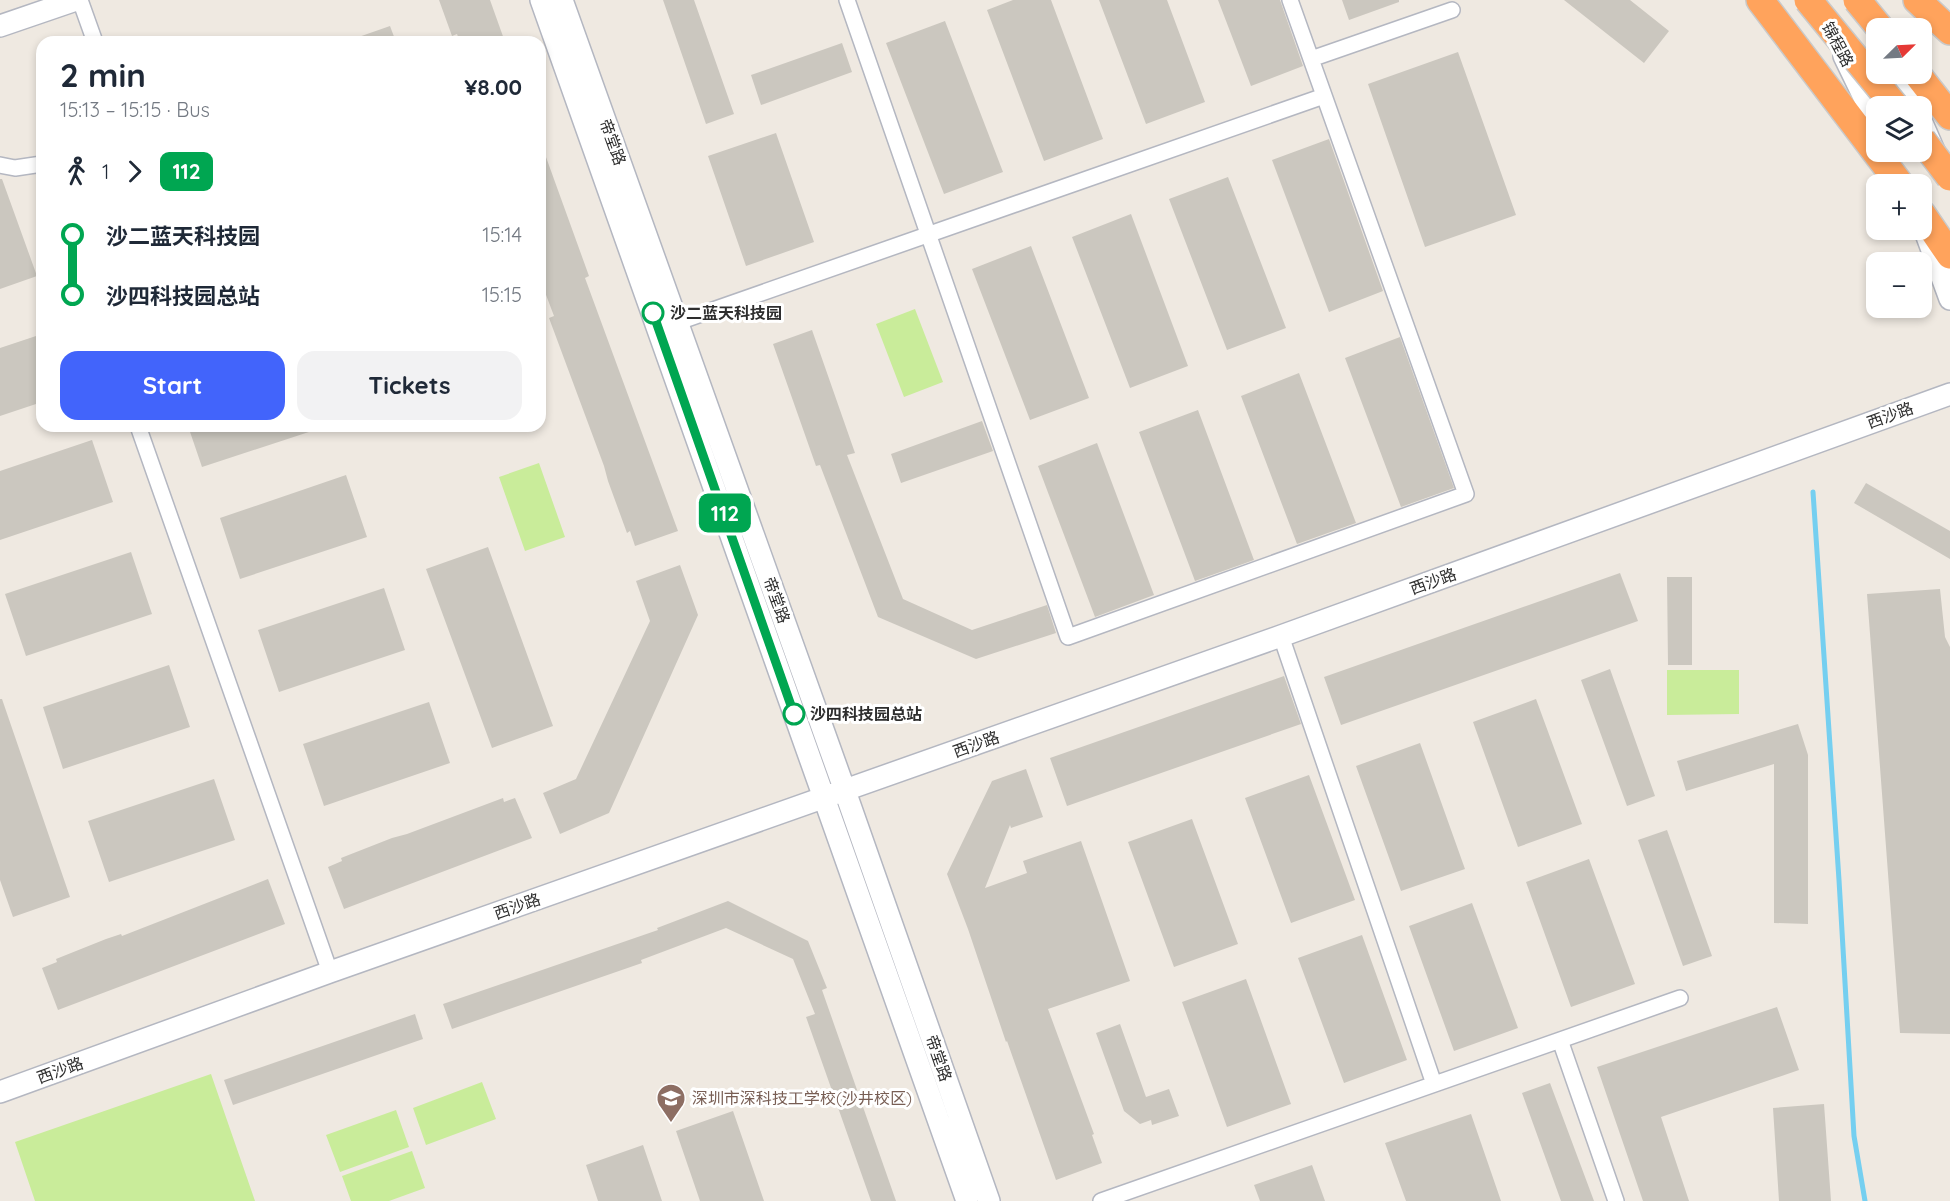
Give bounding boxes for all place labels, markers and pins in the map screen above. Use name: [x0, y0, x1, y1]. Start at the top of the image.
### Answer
marker: 沙二蓝天科技园: [642, 302, 664, 324]
place label: 沙二蓝天科技园: [670, 303, 782, 323]
marker: 沙四科技园总站: [783, 703, 805, 725]
place label: 沙四科技园总站: [810, 704, 922, 724]
school or university icon: 深圳市深科技工学校(沙井校区): [655, 1082, 687, 1124]
place label: 深圳市深科技工学校(沙井校区): [692, 1088, 912, 1108]

